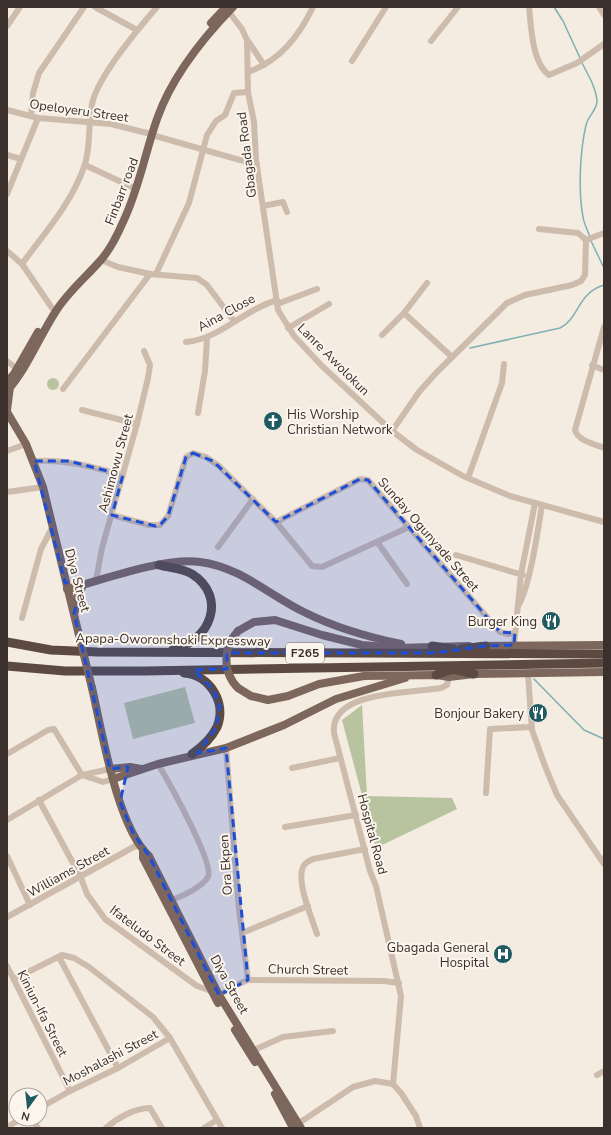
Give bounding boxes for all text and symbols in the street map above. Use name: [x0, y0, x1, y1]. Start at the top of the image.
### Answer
street label: Opeloyeru Street: [28, 95, 130, 127]
street label: Gbagada Road: [233, 111, 261, 199]
street label: Finbarr road: [101, 155, 143, 228]
street label: Aina Close: [195, 290, 258, 336]
street label: Lanre Awolokun: [293, 320, 373, 400]
place label: His Worship Christian Network: [287, 406, 393, 439]
church icon: His Worship Christian Network: [262, 410, 284, 432]
street label: Ashimowu Street: [94, 412, 138, 515]
street label: Sunday Ogunyade Street: [374, 474, 483, 596]
street label: Diya Street: [60, 547, 94, 614]
restaurant icon: Burger King: [540, 610, 562, 632]
place label: Burger King: [468, 613, 537, 631]
street label: Apapa-Oworonshoki Expressway: [75, 629, 271, 651]
road number: F265: [286, 643, 324, 663]
restaurant icon: Bonjour Bakery: [527, 702, 549, 724]
place label: Bonjour Bakery: [434, 705, 524, 723]
street label: Hospital Road: [353, 792, 391, 877]
street label: Ora Ekpen: [215, 834, 237, 896]
street label: Williams Street: [24, 842, 113, 902]
street label: Ifateludo Street: [106, 901, 189, 971]
place label: Gbagada General Hospital: [387, 939, 489, 972]
hospital icon: Gbagada General Hospital: [492, 943, 514, 965]
street label: Diya Street: [206, 952, 253, 1018]
street label: Church Street: [268, 960, 349, 980]
street label: Kiniun-Ifa Street: [13, 967, 72, 1060]
street label: Moshalashi Street: [60, 1025, 161, 1090]
north arrow: [8, 1087, 48, 1127]
text: N: [20, 1108, 31, 1124]

